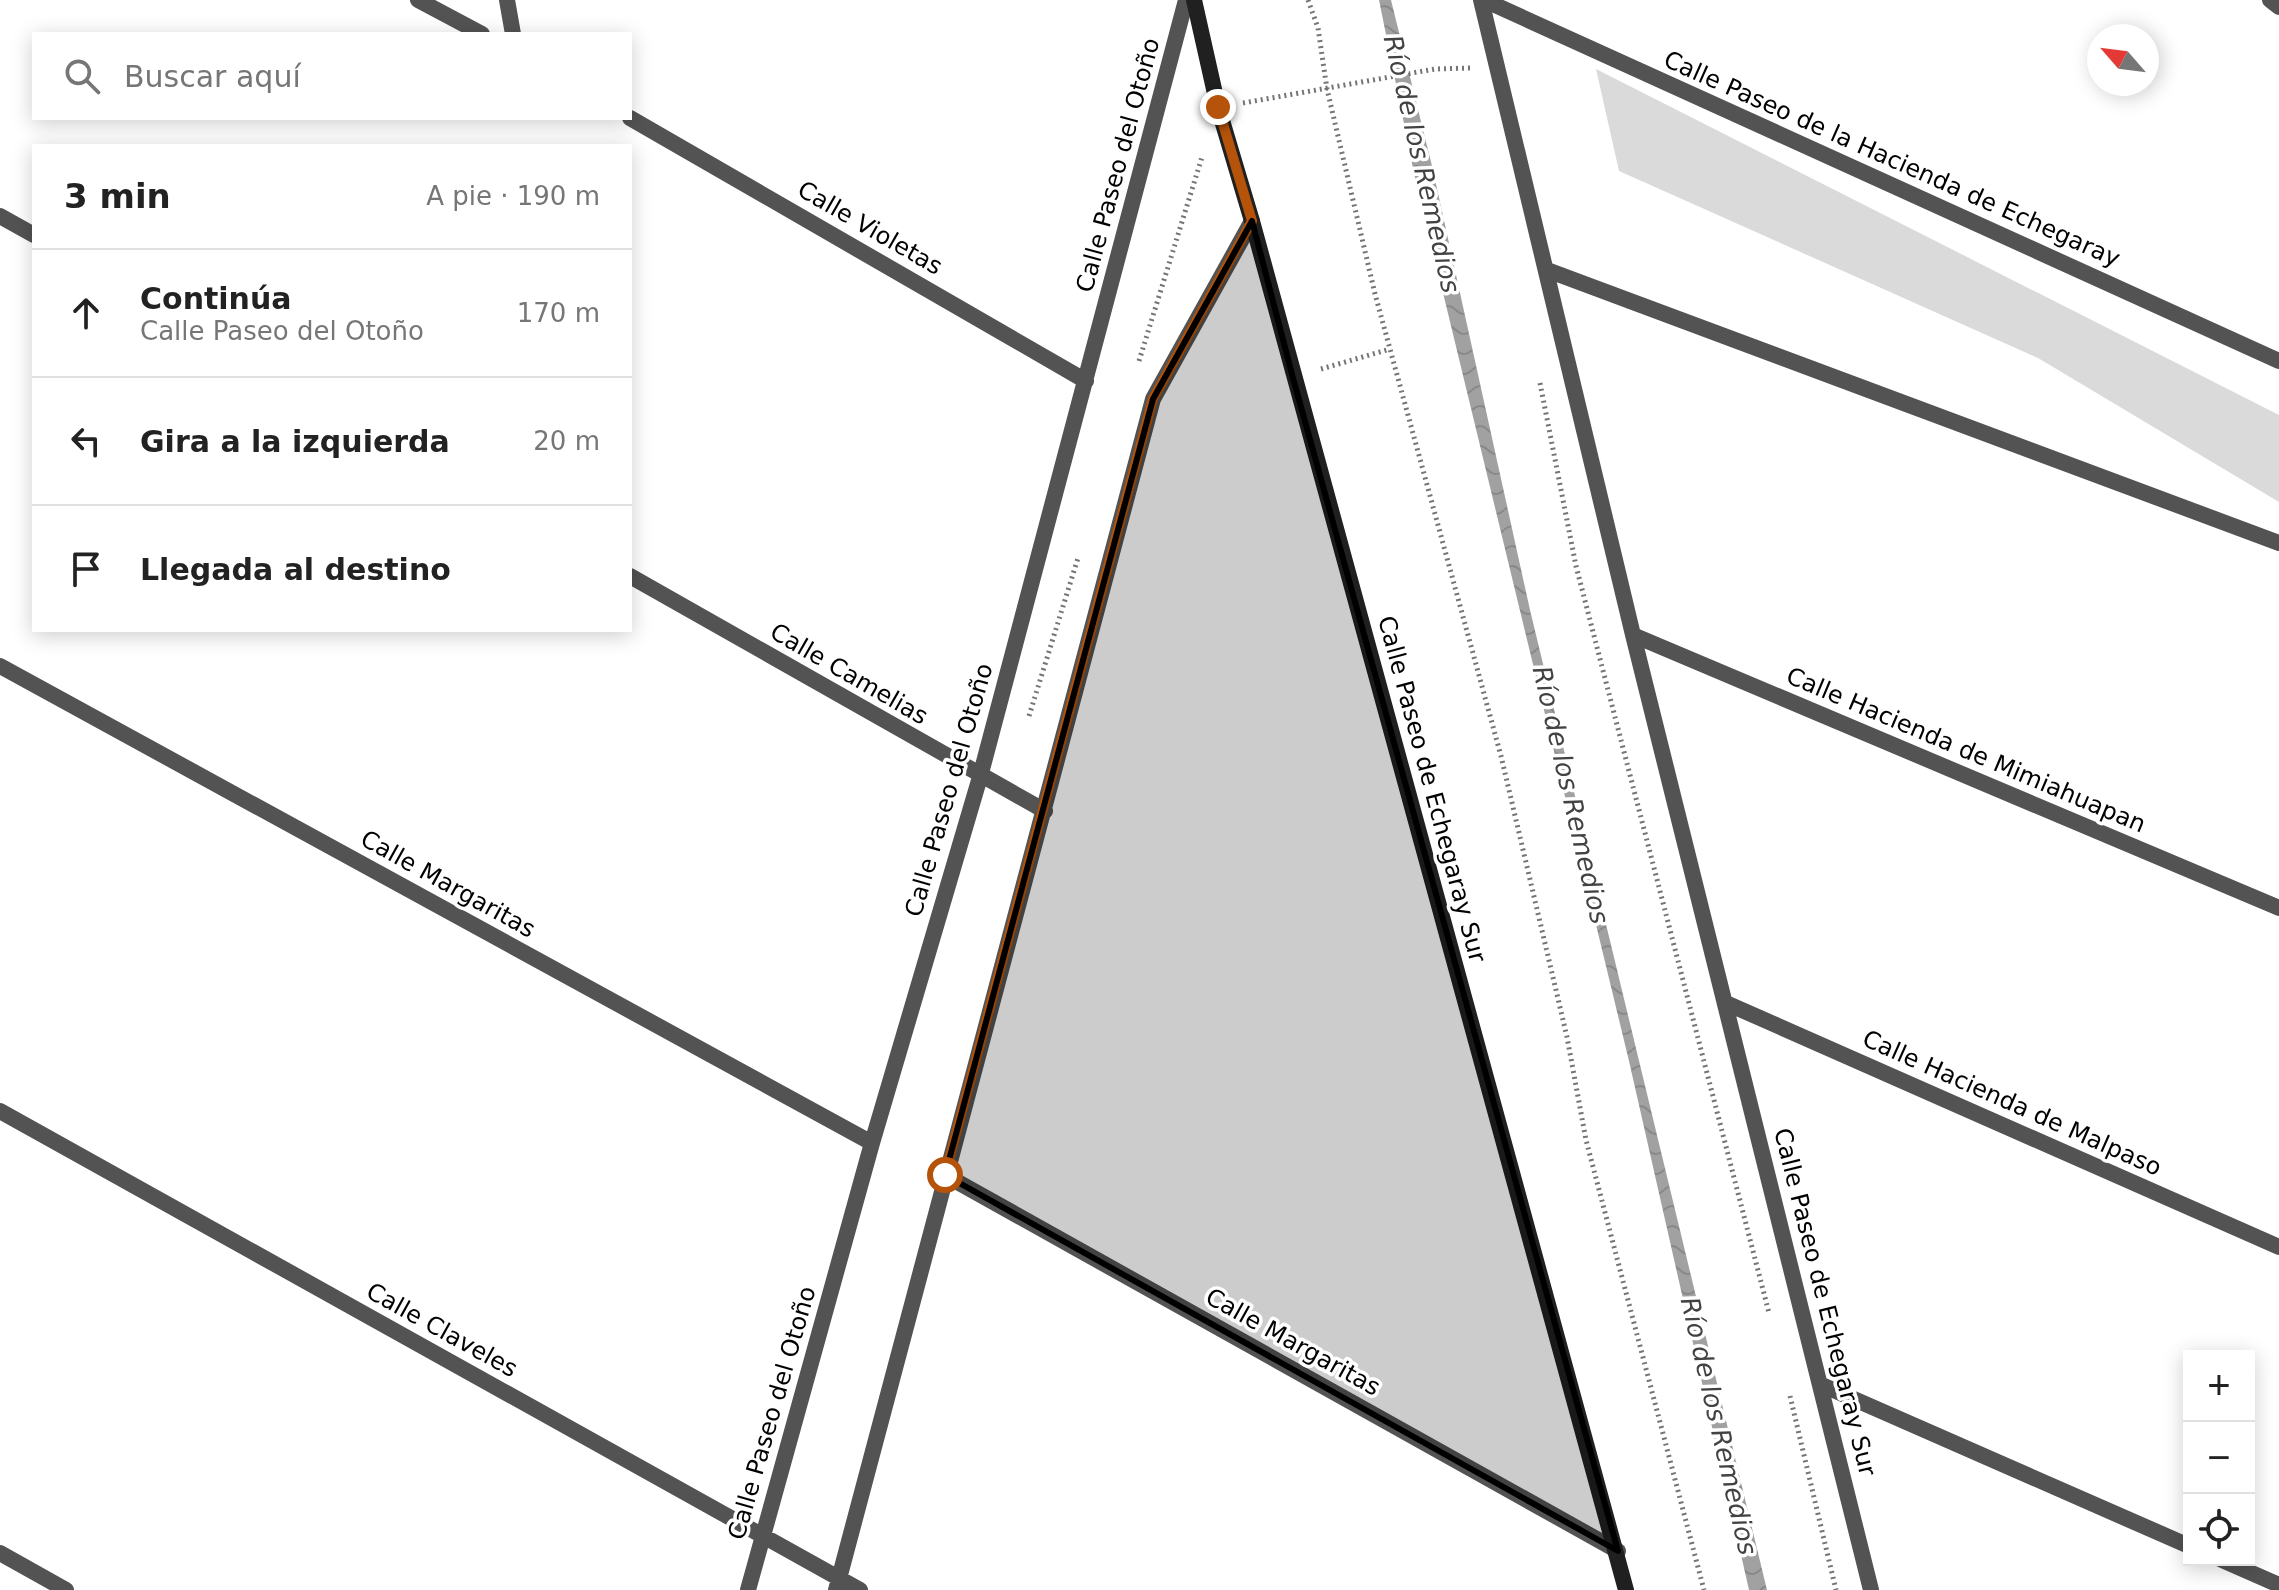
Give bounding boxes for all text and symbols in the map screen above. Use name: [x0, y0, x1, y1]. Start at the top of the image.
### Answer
north arrow: [2087, 24, 2159, 96]
search box: [32, 32, 632, 120]
water label: Río de los Remedios: [1378, 32, 1466, 296]
street label: Calle Paseo del Otoño: [1071, 35, 1165, 295]
street label: Calle Paseo de la Hacienda de Echegaray: [1660, 45, 2124, 273]
icon: search: [60, 54, 104, 98]
text: Buscar aquí: [124, 59, 301, 94]
route end: [1200, 89, 1236, 125]
street label: Calle Violetas: [793, 175, 947, 281]
text: 3 min: [64, 176, 171, 216]
text: A pie · 190 m: [426, 181, 600, 211]
text: Continúa: [140, 281, 292, 316]
icon: ahead: [64, 291, 108, 335]
text: 170 m: [517, 298, 600, 328]
text: Calle Paseo del Otoño: [140, 316, 424, 346]
icon: left: [64, 419, 108, 463]
text: Gira a la izquierda: [140, 424, 450, 459]
text: 20 m: [533, 426, 600, 456]
icon: arrive: [64, 547, 108, 591]
text: Llegada al destino: [140, 552, 451, 587]
street label: Calle Paseo de Echegaray Sur: [1372, 613, 1492, 965]
street label: Calle Camelias: [765, 618, 933, 730]
street label: Calle Paseo del Otoño: [899, 660, 999, 920]
street label: Calle Hacienda de Mimiahuapan: [1782, 661, 2150, 839]
water label: Río de los Remedios: [1527, 663, 1615, 927]
street label: Calle Margaritas: [356, 824, 540, 944]
street label: Calle Hacienda de Malpaso: [1858, 1024, 2166, 1182]
street label: Calle Paseo de Echegaray Sur: [1768, 1125, 1882, 1479]
route start: [927, 1157, 963, 1193]
street label: Calle Claveles: [362, 1277, 522, 1383]
street label: Calle Margaritas: [1201, 1282, 1385, 1402]
street label: Calle Paseo del Otoño: [722, 1283, 822, 1543]
water label: Río de los Remedios: [1675, 1294, 1763, 1558]
map controls: [2183, 1350, 2255, 1566]
button: +: [2183, 1350, 2255, 1422]
button: −: [2183, 1422, 2255, 1494]
button: locate: [2183, 1494, 2255, 1566]

